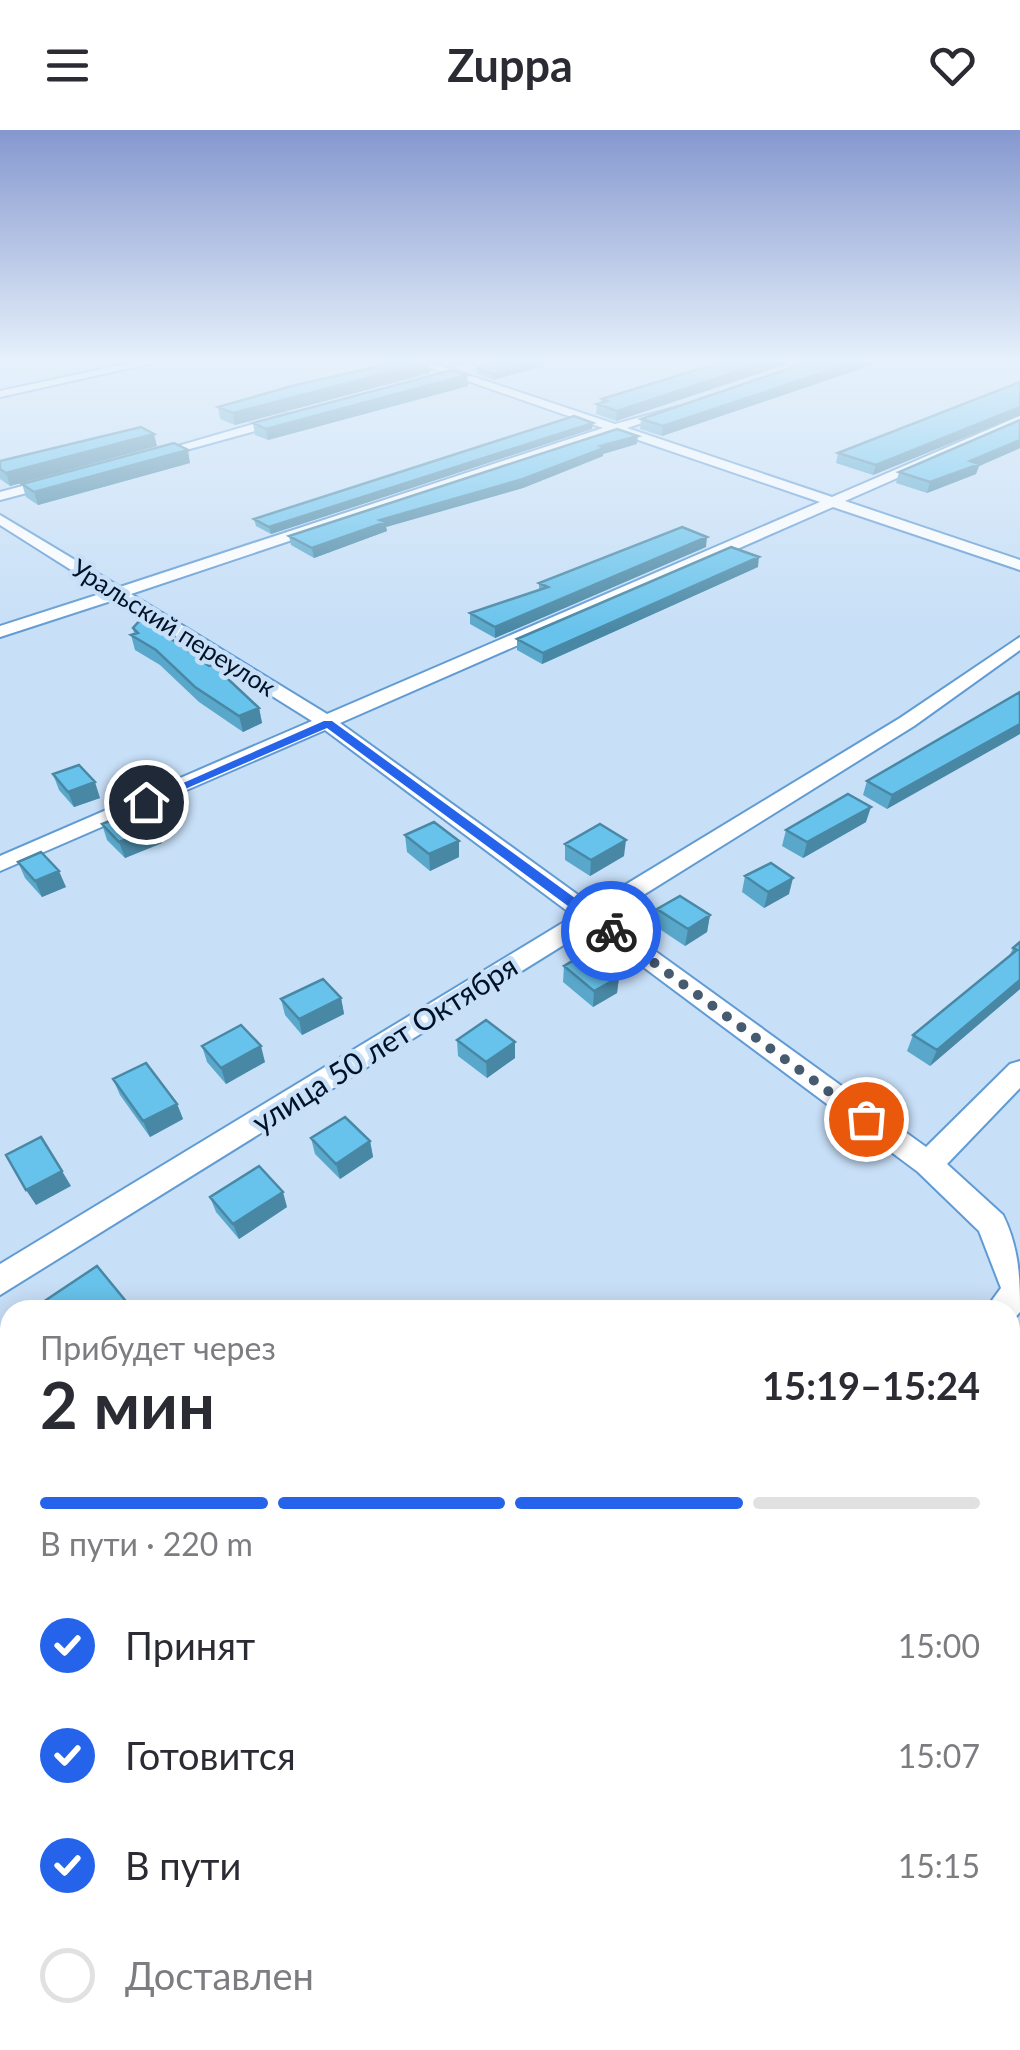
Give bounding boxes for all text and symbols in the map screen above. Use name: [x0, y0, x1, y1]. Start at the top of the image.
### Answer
icon: menu: [40, 38, 95, 93]
text: Zuppa: [447, 38, 573, 92]
icon: heart: [925, 38, 980, 93]
street label: Уральский переулок: [67, 552, 281, 702]
pin: [104, 760, 189, 845]
icon: home: [119, 775, 174, 830]
courier: [561, 881, 661, 981]
icon: bike: [584, 904, 639, 959]
street label: улица 50 лет Октября: [245, 947, 523, 1139]
pin: [824, 1077, 909, 1162]
icon: bag: [839, 1092, 894, 1147]
text: Прибудет через: [40, 1328, 276, 1367]
text: 15:19–15:24: [762, 1362, 980, 1408]
text: 2 мин: [40, 1365, 215, 1443]
text: В пути · 220 m: [40, 1524, 253, 1563]
icon: check: [40, 1618, 95, 1673]
text: Принят: [125, 1622, 255, 1668]
text: 15:00: [898, 1626, 980, 1665]
icon: check: [40, 1728, 95, 1783]
text: Готовится: [125, 1732, 296, 1778]
text: 15:07: [898, 1736, 980, 1775]
icon: check: [40, 1838, 95, 1893]
text: В пути: [125, 1842, 241, 1888]
text: 15:15: [898, 1846, 980, 1885]
text: Доставлен: [125, 1952, 314, 1998]

